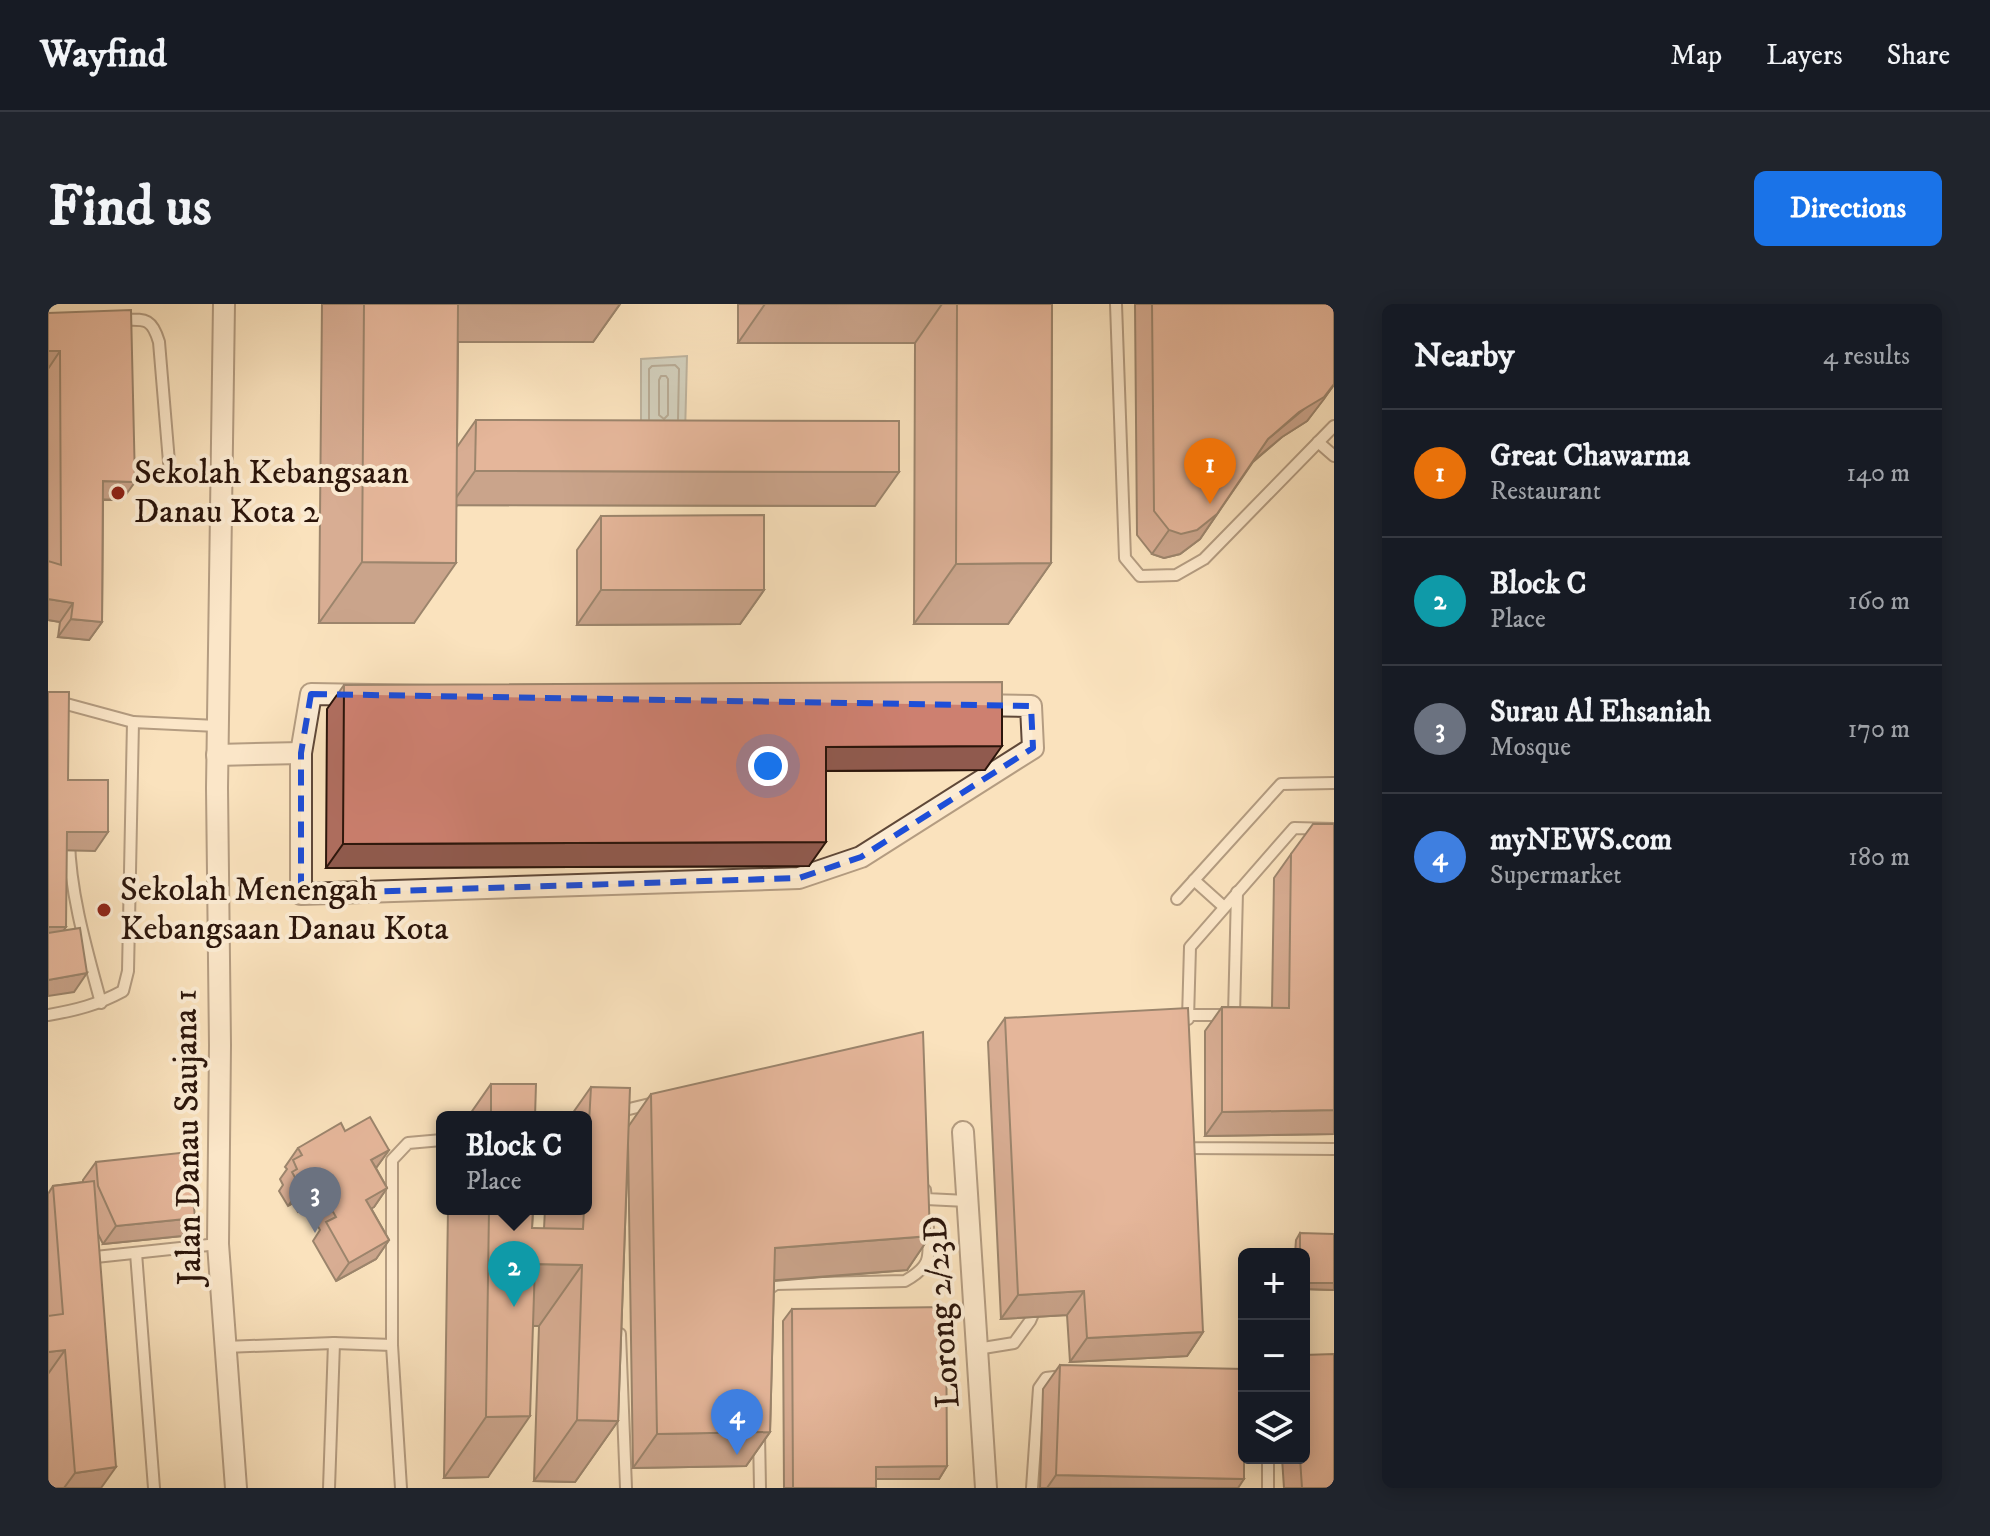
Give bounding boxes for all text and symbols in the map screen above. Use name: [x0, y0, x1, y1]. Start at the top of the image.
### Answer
text: Wayfind: [40, 31, 167, 79]
text: Map: [1671, 38, 1722, 73]
text: Layers: [1766, 38, 1843, 73]
text: Share: [1887, 38, 1950, 73]
button: Directions: [1754, 171, 1942, 246]
text: Find us: [48, 173, 212, 243]
text: Nearby: [1414, 335, 1515, 377]
text: 4 results: [1823, 340, 1910, 373]
pin: 1: [1184, 438, 1236, 504]
text: Great Chawarma: [1490, 438, 1690, 475]
place label: Sekolah Kebangsaan Danau Kota 2: [134, 452, 409, 533]
text: 1: [1435, 457, 1445, 490]
text: 140 m: [1846, 457, 1910, 490]
text: Restaurant: [1490, 475, 1601, 508]
marker: Sekolah Kebangsaan Danau Kota 2: [109, 484, 127, 502]
text: Block C: [1490, 566, 1587, 603]
text: 2: [1434, 585, 1446, 618]
text: 160 m: [1848, 585, 1910, 618]
text: Place: [1490, 603, 1546, 636]
text: Surau Al Ehsaniah: [1490, 694, 1711, 731]
text: 3: [1435, 713, 1445, 746]
text: 170 m: [1848, 713, 1910, 746]
text: Mosque: [1490, 731, 1571, 764]
your location: [748, 746, 788, 786]
text: myNEWS.com: [1490, 822, 1672, 859]
text: 4: [1433, 841, 1447, 874]
text: 180 m: [1848, 841, 1910, 874]
text: Supermarket: [1490, 859, 1622, 892]
place label: Sekolah Menengah Kebangsaan Danau Kota: [120, 869, 449, 950]
marker: Sekolah Menengah Kebangsaan Danau Kota: [95, 901, 113, 919]
street label: Jalan Danau Saujana 1: [164, 989, 212, 1288]
popup: [436, 1111, 592, 1215]
text: Block C: [466, 1128, 562, 1165]
text: Place: [466, 1165, 522, 1198]
pin: 3: [289, 1167, 341, 1233]
street label: Lorong 2/23D: [914, 1215, 970, 1409]
pin: 2: [488, 1241, 540, 1307]
map controls: [1238, 1248, 1310, 1464]
button: +: [1238, 1248, 1310, 1320]
button: −: [1238, 1320, 1310, 1392]
pin: 4: [711, 1389, 763, 1455]
button: layers: [1238, 1392, 1310, 1464]

